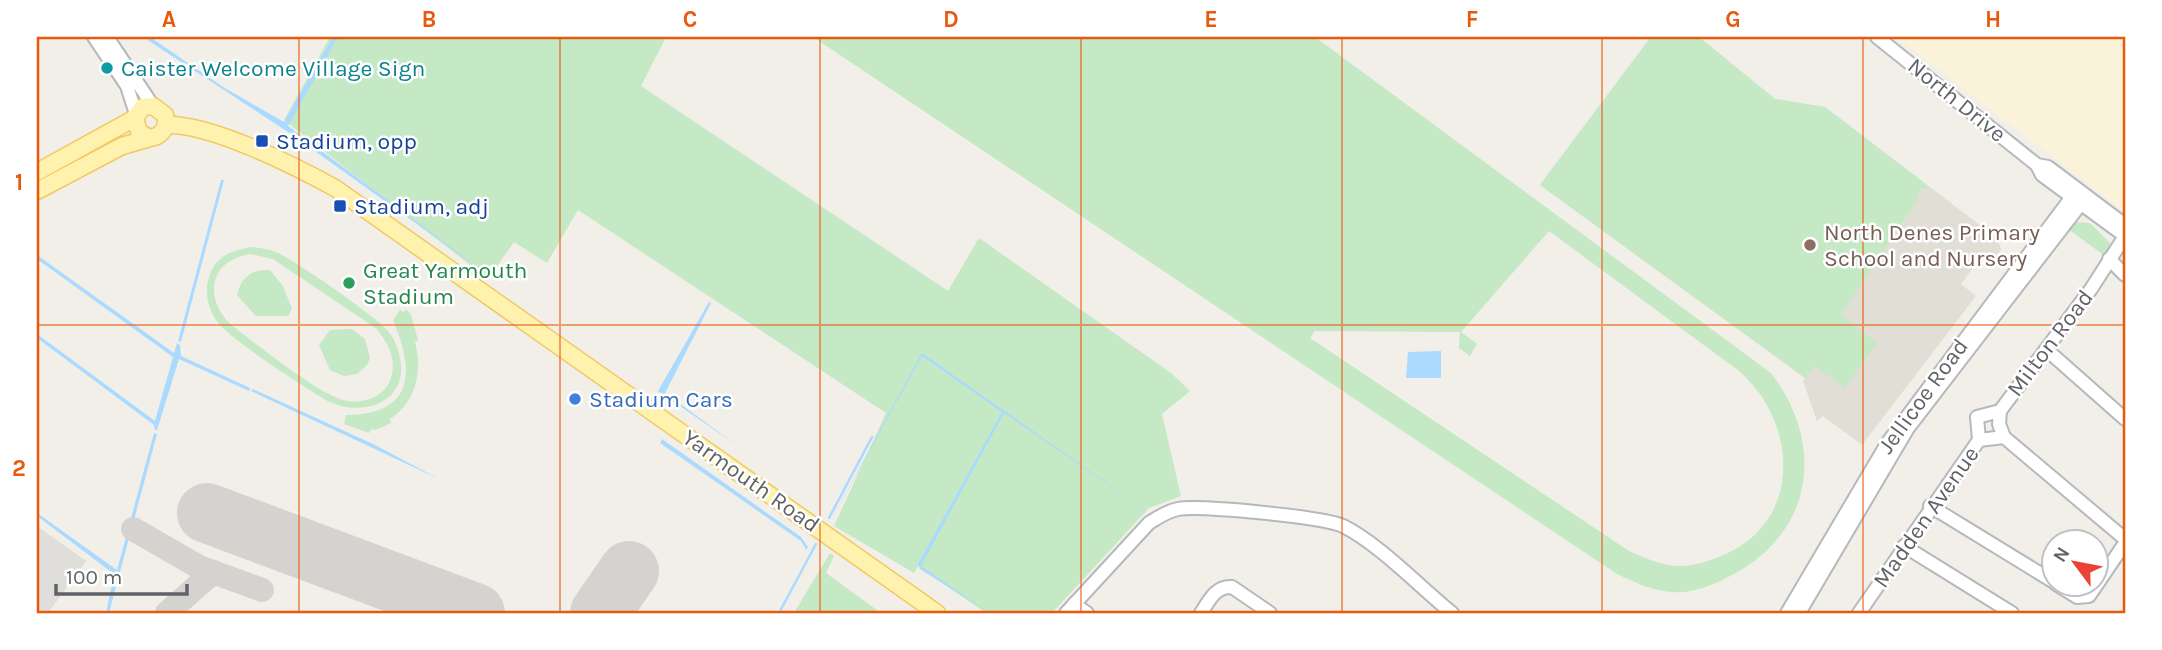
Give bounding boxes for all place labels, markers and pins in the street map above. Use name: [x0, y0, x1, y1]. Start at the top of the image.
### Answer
place label: Caister Welcome Village Sign: [121, 55, 425, 82]
marker: Caister Welcome Village Sign: [99, 60, 115, 76]
place label: Stadium, opp: [276, 128, 417, 155]
marker: Stadium, opp: [254, 133, 270, 149]
place label: Stadium, adj: [354, 193, 489, 220]
marker: Stadium, adj: [332, 198, 348, 214]
place label: North Denes Primary School and Nursery: [1824, 219, 2040, 272]
marker: North Denes Primary School and Nursery: [1802, 237, 1818, 253]
place label: Great Yarmouth Stadium: [363, 257, 527, 310]
marker: Great Yarmouth Stadium: [341, 275, 357, 291]
place label: Stadium Cars: [589, 386, 733, 413]
marker: Stadium Cars: [567, 391, 583, 407]

